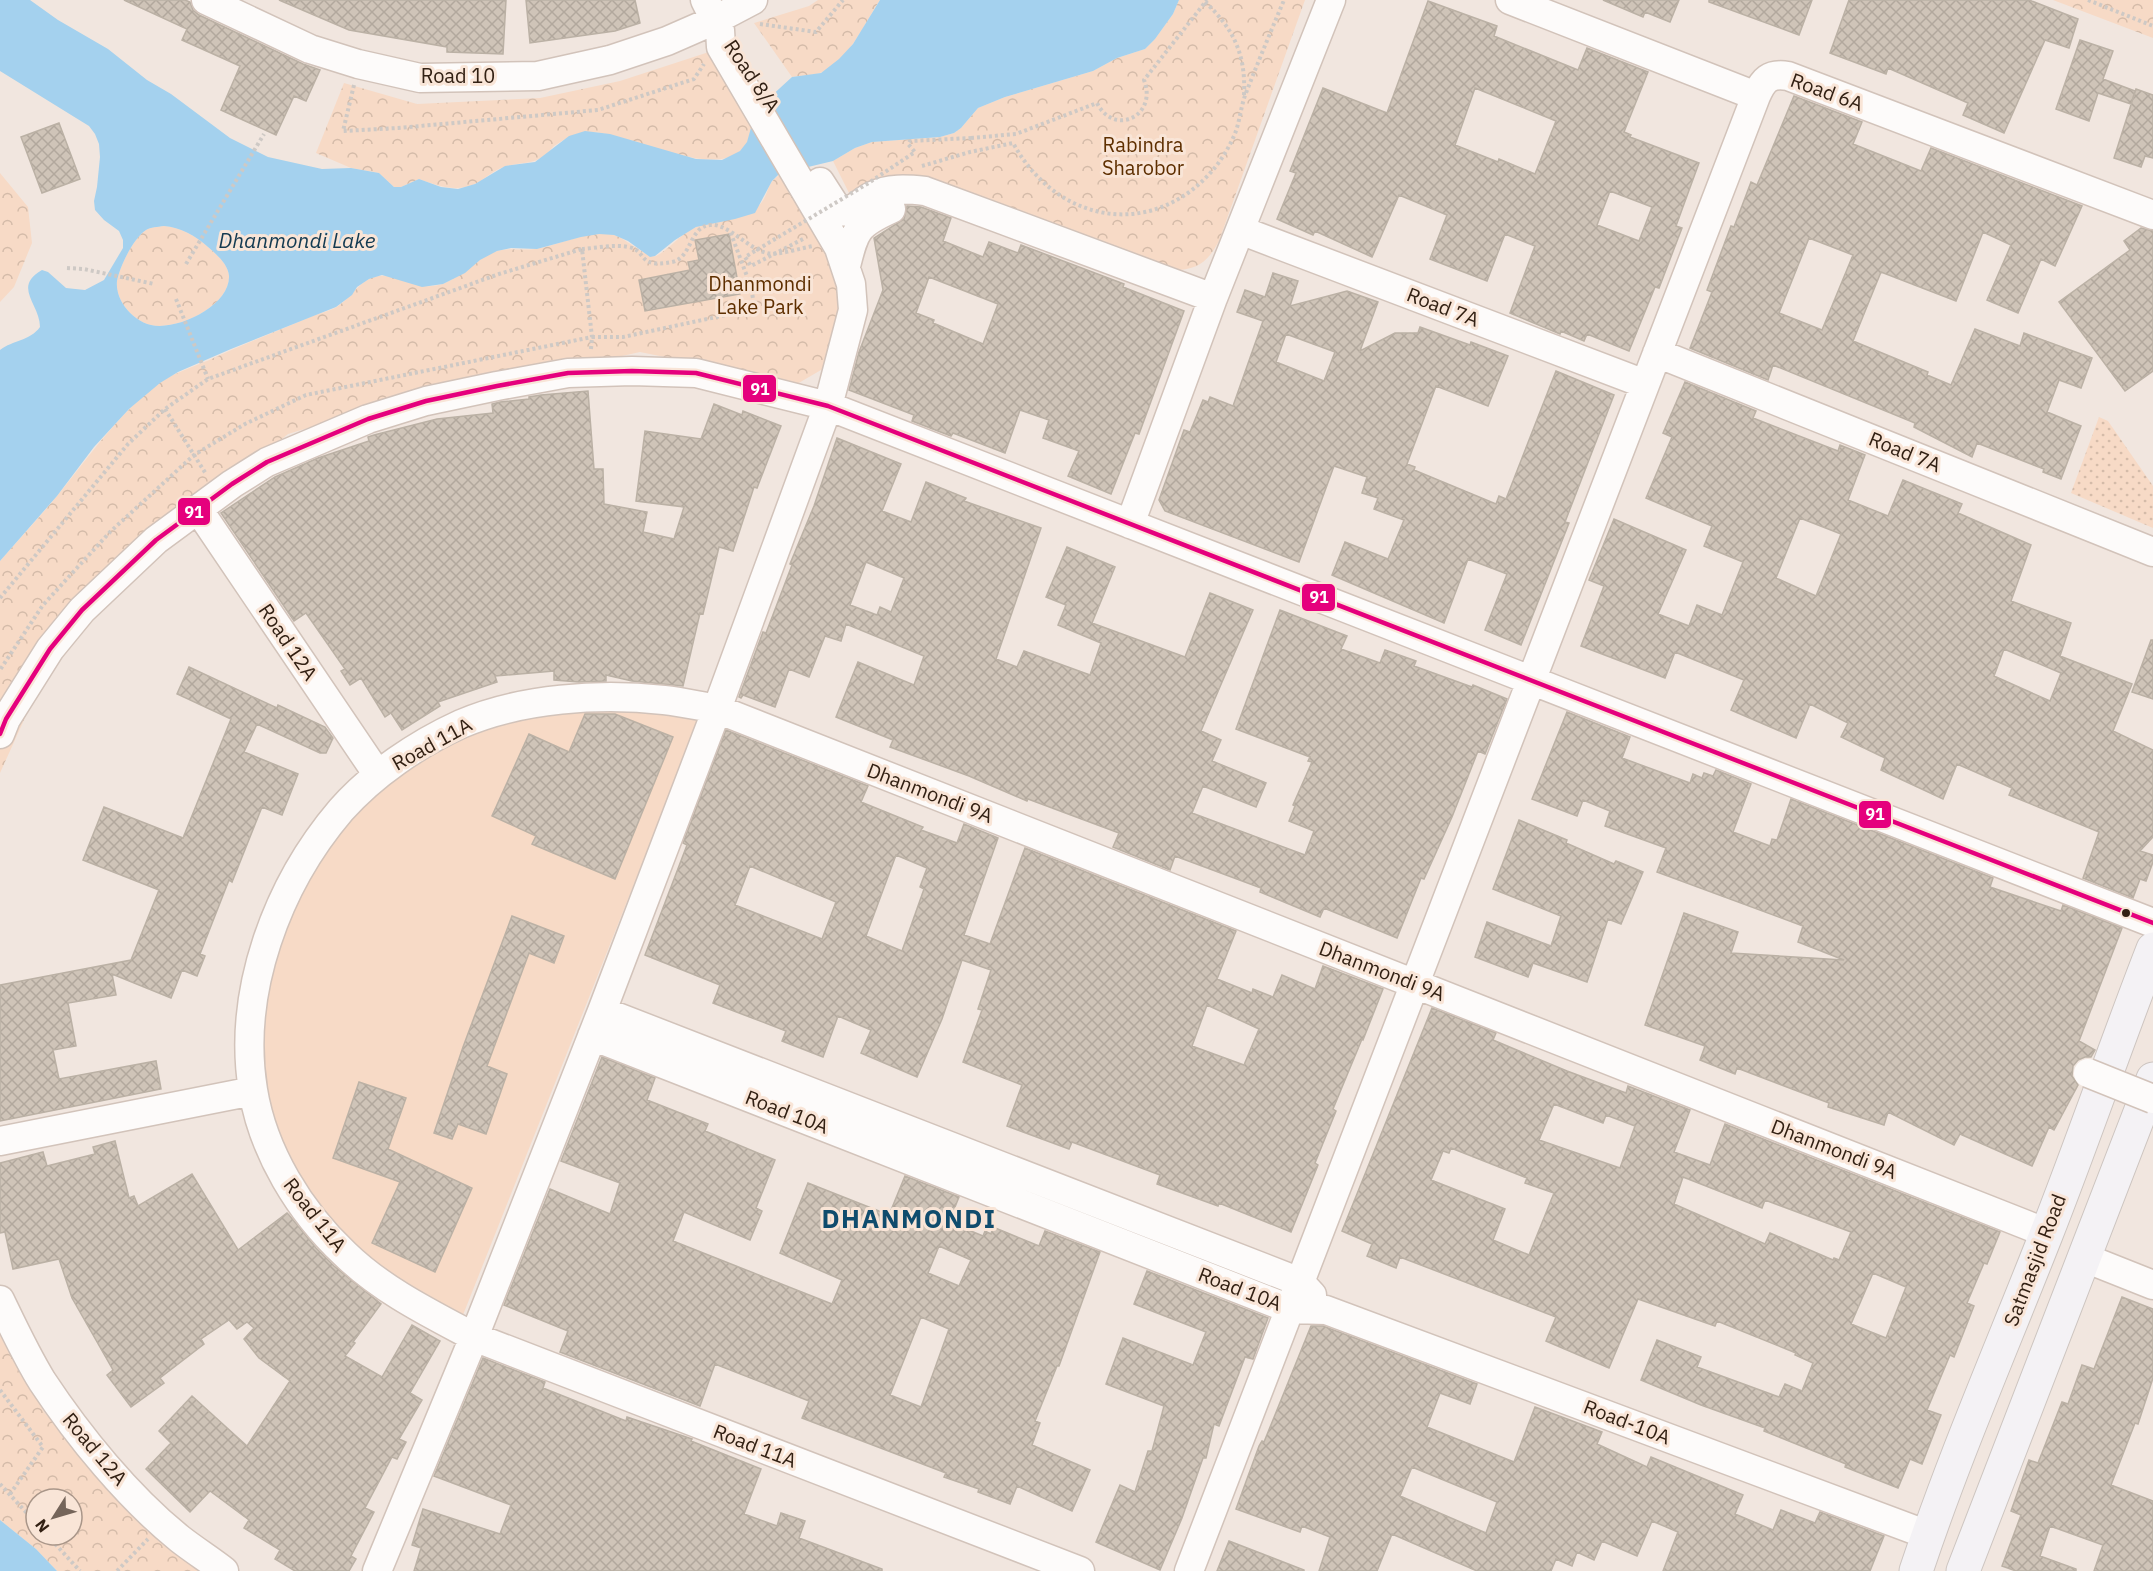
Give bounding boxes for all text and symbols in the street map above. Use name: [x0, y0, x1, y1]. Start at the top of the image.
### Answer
street label: Road 8/A: [718, 34, 787, 118]
street label: Road 10: [421, 62, 495, 89]
street label: Road 6A: [1787, 66, 1867, 117]
park label: Rabindra Sharobor: [1102, 131, 1184, 181]
water label: Dhanmondi Lake: [219, 226, 376, 254]
park label: Dhanmondi Lake Park: [708, 270, 812, 320]
street label: Road 7A: [1403, 280, 1483, 333]
line badge: 91: [742, 374, 777, 403]
text: 91: [750, 379, 770, 399]
street label: Road 7A: [1865, 425, 1945, 478]
line badge: 91: [177, 497, 211, 526]
text: 91: [184, 502, 204, 522]
line badge: 91: [1301, 583, 1336, 612]
text: 91: [1309, 587, 1329, 607]
street label: Road 12A: [253, 598, 324, 686]
street label: Road 11A: [387, 710, 477, 777]
street label: Dhanmondi 9A: [863, 756, 997, 829]
line badge: 91: [1858, 800, 1892, 829]
text: 91: [1865, 804, 1885, 824]
unlabelled marker: [2120, 907, 2132, 919]
street label: Dhanmondi 9A: [1315, 934, 1449, 1007]
street label: Road 10A: [741, 1083, 833, 1140]
street label: Dhanmondi 9A: [1767, 1112, 1901, 1185]
street label: Road 11A: [278, 1172, 353, 1258]
street label: Satmasjid Road: [1997, 1190, 2072, 1330]
district label: DHANMONDI: [821, 1201, 997, 1235]
street label: Road 10A: [1194, 1260, 1286, 1317]
street label: Road-10A: [1580, 1393, 1675, 1450]
street label: Road 12A: [57, 1406, 134, 1491]
street label: Road 11A: [709, 1417, 801, 1474]
north arrow: [24, 1487, 84, 1547]
text: N: [31, 1515, 53, 1537]

